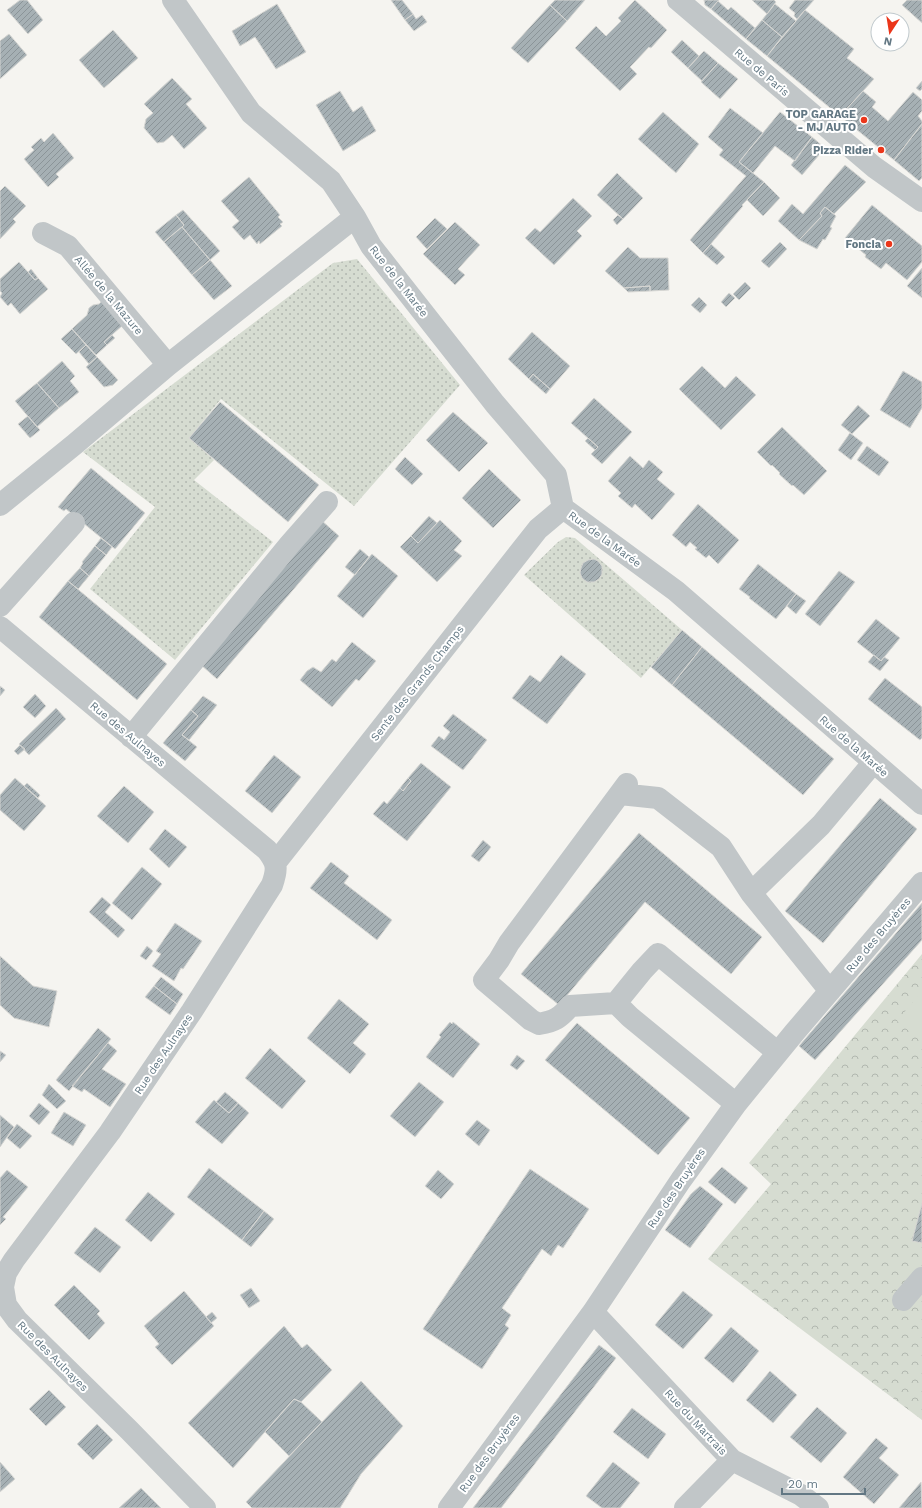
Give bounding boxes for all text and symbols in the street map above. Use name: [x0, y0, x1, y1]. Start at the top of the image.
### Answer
north arrow: [870, 12, 910, 52]
text: N: [883, 34, 893, 48]
street label: Rue de Paris: [732, 46, 792, 99]
place label: TOP GARAGE - MJ AUTO: [786, 108, 856, 134]
marker: TOP GARAGE - MJ AUTO: [859, 115, 869, 125]
place label: Pizza Rider: [813, 144, 873, 157]
marker: Pizza Rider: [876, 145, 886, 155]
place label: Foncia: [846, 238, 882, 251]
marker: Foncia: [884, 239, 894, 249]
street label: Rue de la Marée: [367, 243, 430, 319]
street label: Allée de la Mazure: [72, 253, 146, 338]
street label: Rue de la Marée: [566, 509, 644, 570]
street label: Sente des Grands Champs: [368, 623, 467, 744]
street label: Rue des Aulnayes: [87, 699, 168, 770]
street label: Rue de la Marée: [817, 713, 891, 780]
street label: Rue des Bruyères: [843, 895, 914, 975]
street label: Rue des Aulnayes: [132, 1011, 195, 1097]
street label: Rue des Bruyères: [645, 1146, 708, 1231]
street label: Rue des Aulnayes: [15, 1318, 91, 1394]
street label: Rue du Martrais: [662, 1387, 730, 1458]
street label: Rue des Bruyères: [457, 1411, 522, 1495]
scale bar: [782, 1470, 865, 1496]
text: 20 m: [788, 1477, 818, 1491]

